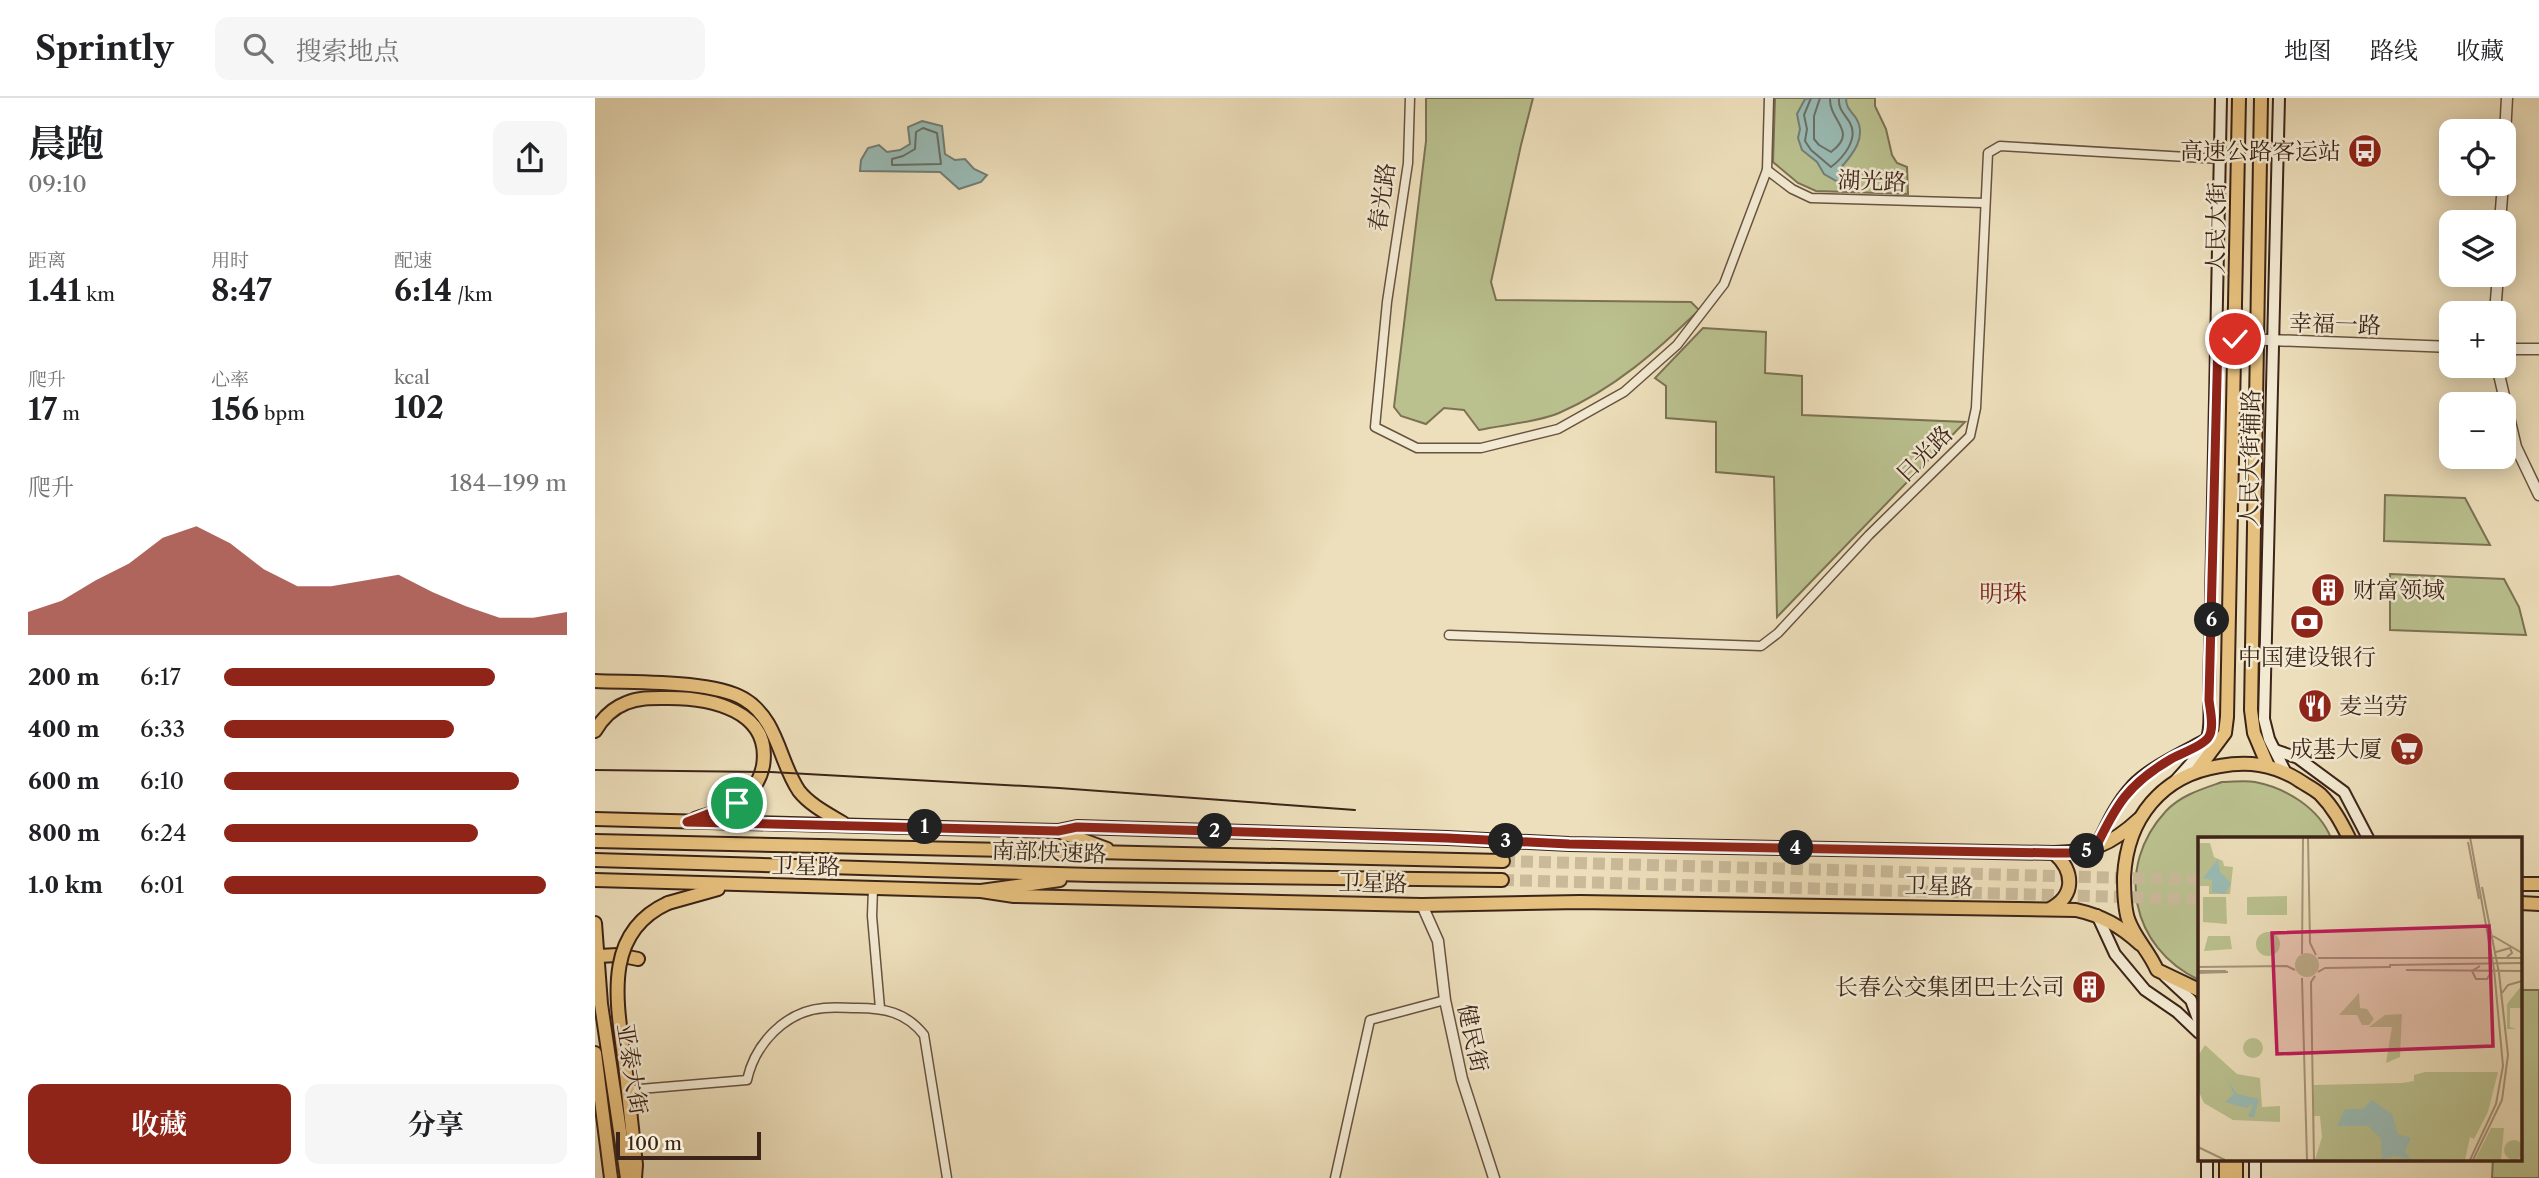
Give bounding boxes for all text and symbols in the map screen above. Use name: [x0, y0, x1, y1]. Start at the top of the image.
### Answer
search box: [215, 17, 705, 80]
text: Sprintly: [35, 28, 173, 69]
icon: search: [239, 29, 277, 67]
text: 搜索地点: [295, 35, 399, 67]
text: 地图: [2284, 36, 2332, 65]
text: 路线: [2370, 36, 2418, 65]
text: 收藏: [2456, 36, 2504, 65]
map controls: [2439, 119, 2516, 469]
button: locate: [2439, 119, 2516, 196]
text: 晨跑: [28, 120, 104, 167]
button: share: [493, 121, 567, 195]
bus stop icon: 高速公路客运站: [2346, 132, 2384, 170]
place label: 高速公路客运站: [2180, 137, 2341, 165]
street label: 春光路: [1363, 161, 1401, 233]
street label: 湖光路: [1837, 166, 1907, 196]
text: 09:10: [28, 170, 87, 198]
street label: 人民大街: [2201, 182, 2231, 274]
button: layers: [2439, 210, 2516, 287]
text: 距离: [28, 249, 66, 272]
text: 用时: [211, 249, 249, 272]
text: 配速: [394, 249, 432, 272]
text: 1.41: [28, 272, 81, 309]
text: 8:47: [211, 272, 272, 309]
text: 6:14: [394, 272, 452, 309]
text: km: [81, 283, 115, 306]
text: /km: [452, 283, 493, 306]
button: +: [2439, 301, 2516, 378]
street label: 幸福一路: [2289, 308, 2381, 340]
pin: [2205, 309, 2265, 369]
icon: check: [2216, 320, 2254, 358]
text: kcal: [394, 366, 430, 389]
text: 爬升: [28, 368, 66, 391]
text: 心率: [211, 368, 249, 391]
text: 102: [394, 389, 444, 426]
street label: 人民大街辅路: [2235, 389, 2265, 527]
text: 17: [28, 391, 57, 428]
text: 156: [211, 391, 259, 428]
button: −: [2439, 392, 2516, 469]
text: m: [57, 402, 80, 425]
text: bpm: [259, 402, 305, 425]
street label: 日光路: [1890, 420, 1958, 488]
text: 184–199 m: [449, 469, 567, 497]
text: 爬升: [28, 473, 74, 501]
building icon: 财富领域: [2309, 571, 2347, 609]
place label: 财富领域: [2353, 576, 2445, 604]
district label: 明珠: [1979, 579, 2027, 608]
pin: 6: [2195, 602, 2229, 638]
bank icon: 中国建设银行: [2288, 603, 2326, 641]
text: 6: [2206, 608, 2217, 631]
place label: 中国建设银行: [2238, 643, 2376, 671]
text: 200 m: [28, 663, 100, 691]
text: 6:17: [140, 663, 181, 691]
restaurant icon: 麦当劳: [2296, 687, 2334, 725]
place label: 麦当劳: [2339, 692, 2408, 720]
text: 400 m: [28, 715, 100, 743]
text: 6:33: [140, 715, 185, 743]
supermarket icon: 成基大厦: [2388, 730, 2426, 768]
place label: 成基大厦: [2290, 735, 2382, 763]
text: 600 m: [28, 767, 100, 795]
text: 6:10: [140, 767, 184, 795]
pin: [707, 773, 767, 833]
icon: arrive: [718, 784, 756, 822]
pin: 1: [907, 810, 943, 844]
pin: 2: [1197, 814, 1233, 848]
text: 1: [920, 815, 929, 838]
text: 800 m: [28, 819, 100, 847]
text: 6:24: [140, 819, 186, 847]
text: 2: [1209, 819, 1220, 842]
pin: 3: [1489, 824, 1523, 858]
text: 3: [1500, 829, 1511, 852]
pin: 4: [1779, 830, 1813, 866]
pin: 5: [2069, 834, 2105, 868]
street label: 南部快速路: [991, 836, 1107, 868]
text: 4: [1790, 836, 1801, 859]
inset map: [2198, 837, 2521, 1160]
text: 5: [2081, 839, 2092, 862]
street label: 卫星路: [771, 851, 841, 881]
street label: 卫星路: [1338, 868, 1408, 898]
text: 1.0 km: [28, 871, 103, 899]
text: 6:01: [140, 871, 184, 899]
street label: 卫星路: [1904, 871, 1974, 901]
building icon: 长春公交集团巴士公司: [2070, 968, 2108, 1006]
place label: 长春公交集团巴士公司: [1835, 973, 2065, 1001]
street label: 健民街: [1452, 1001, 1494, 1075]
street label: 亚泰大街: [611, 1021, 653, 1117]
button: 收藏: [28, 1084, 291, 1164]
button: 分享: [305, 1084, 567, 1164]
scale bar: [616, 1129, 761, 1161]
text: 100 m: [627, 1132, 682, 1155]

